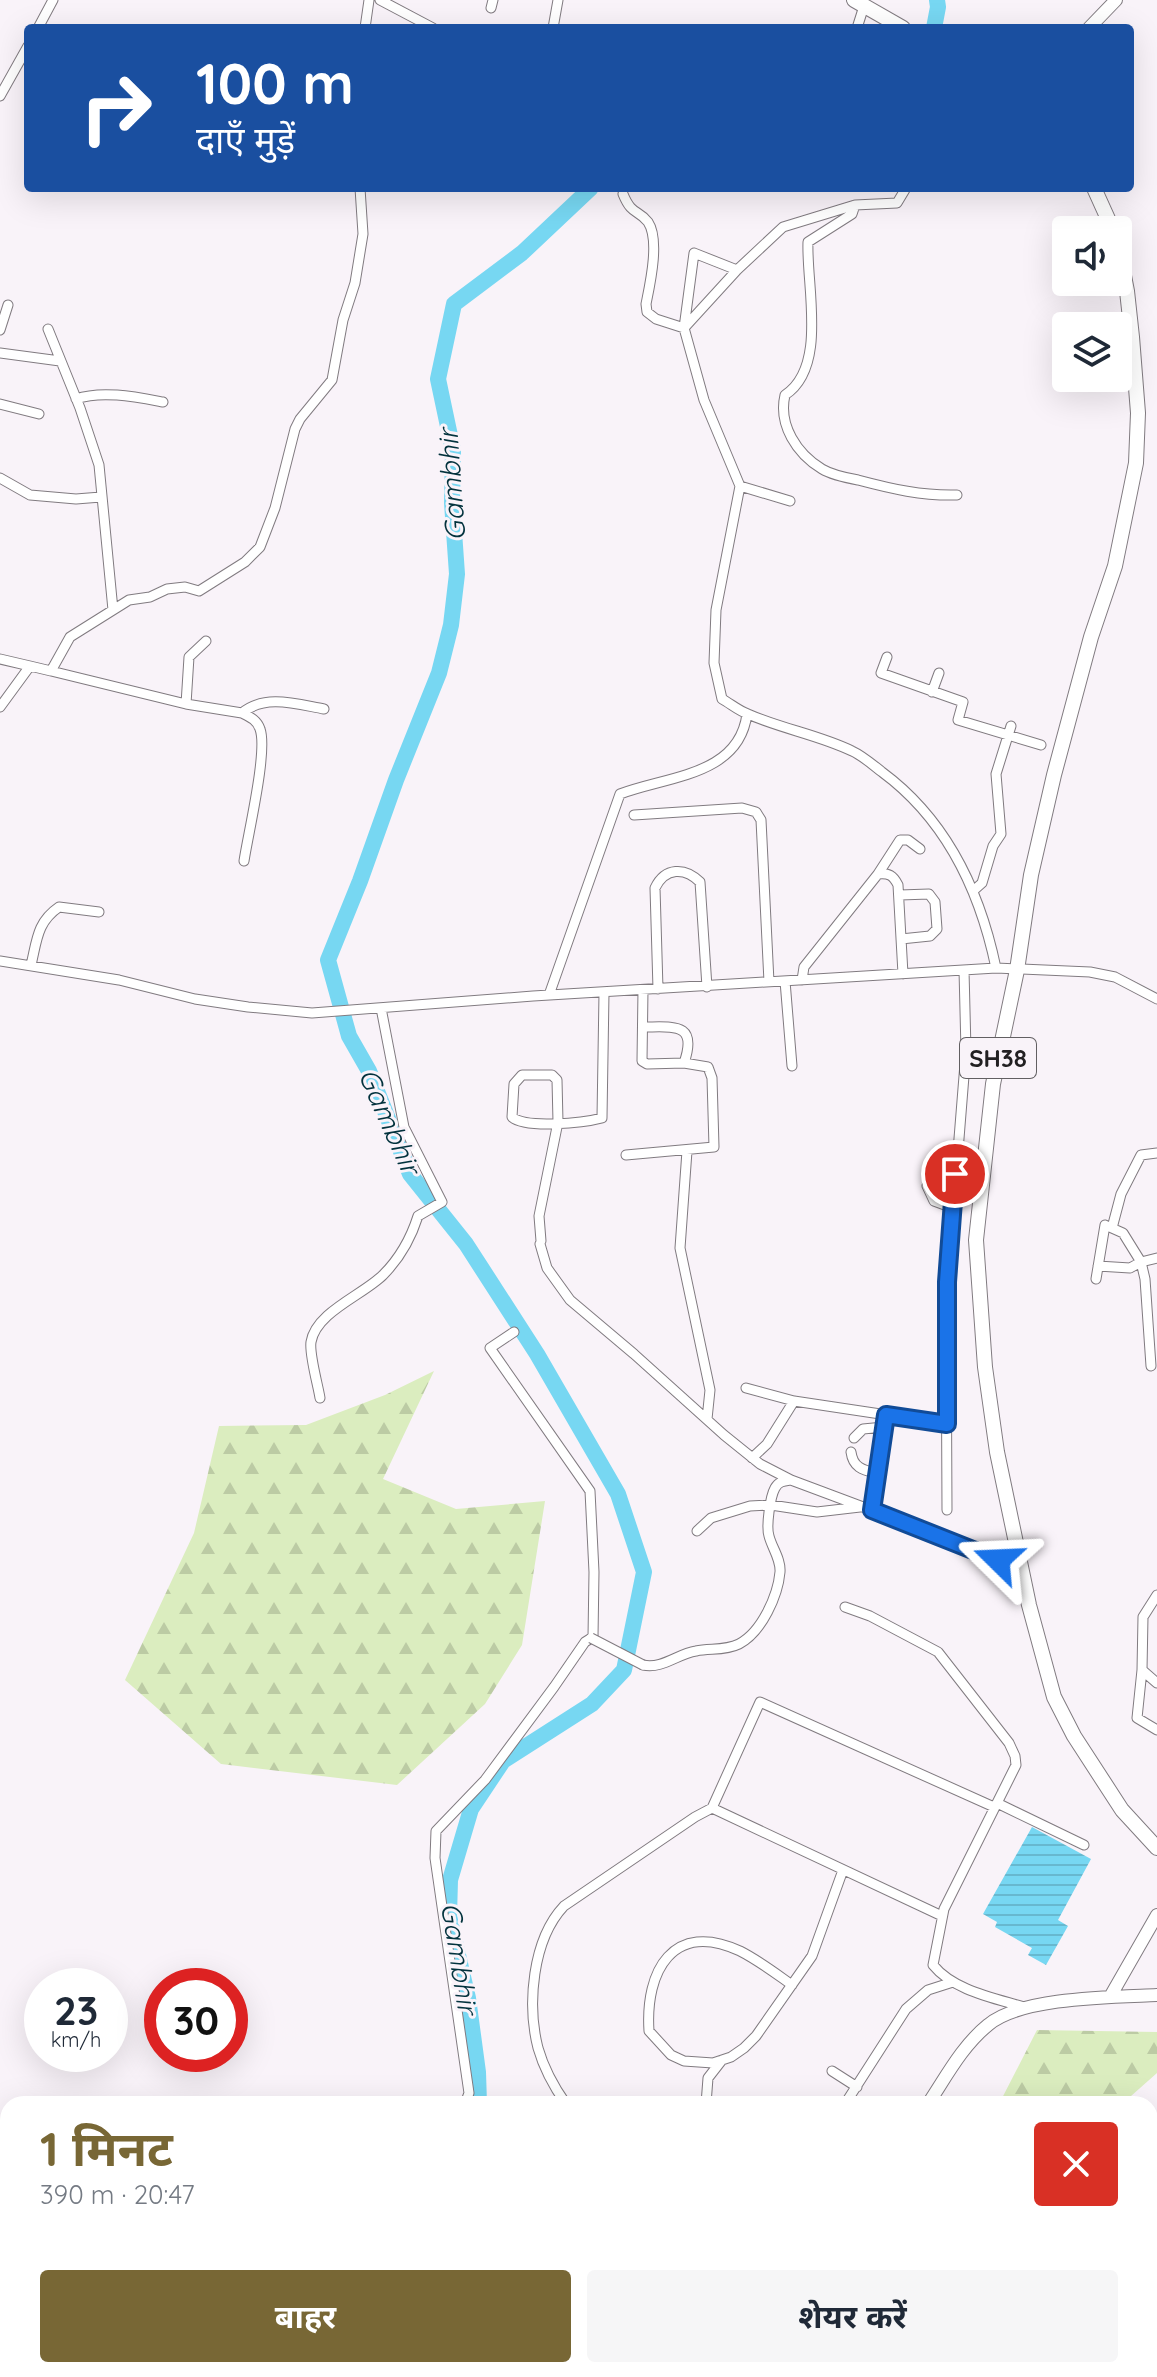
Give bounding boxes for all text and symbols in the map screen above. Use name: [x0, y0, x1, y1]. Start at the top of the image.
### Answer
text: 100 m: [196, 48, 354, 118]
icon: right: [64, 56, 168, 160]
text: दाएँ मुड़ें: [196, 117, 295, 162]
map controls: [1052, 216, 1132, 392]
button: sound: [1052, 216, 1132, 296]
button: layers: [1052, 312, 1132, 392]
water label: Gambhir: [429, 425, 472, 542]
road number: SH38: [960, 1038, 1036, 1078]
water label: Gambhir: [351, 1063, 430, 1182]
pin: [921, 1140, 989, 1208]
icon: arrive: [933, 1152, 977, 1196]
position arrow: [956, 1518, 1040, 1602]
water label: Gambhir: [434, 1900, 487, 2019]
speed limit sign: 30: [144, 1968, 248, 2072]
text: 23: [54, 1985, 98, 2035]
text: km/h: [51, 2027, 101, 2052]
text: 1 मिनट: [40, 2118, 173, 2178]
button: close: [1034, 2122, 1118, 2206]
text: 390 m · 20:47: [40, 2178, 195, 2211]
button: बाहर: [40, 2270, 571, 2362]
button: शेयर करें: [587, 2270, 1118, 2362]

